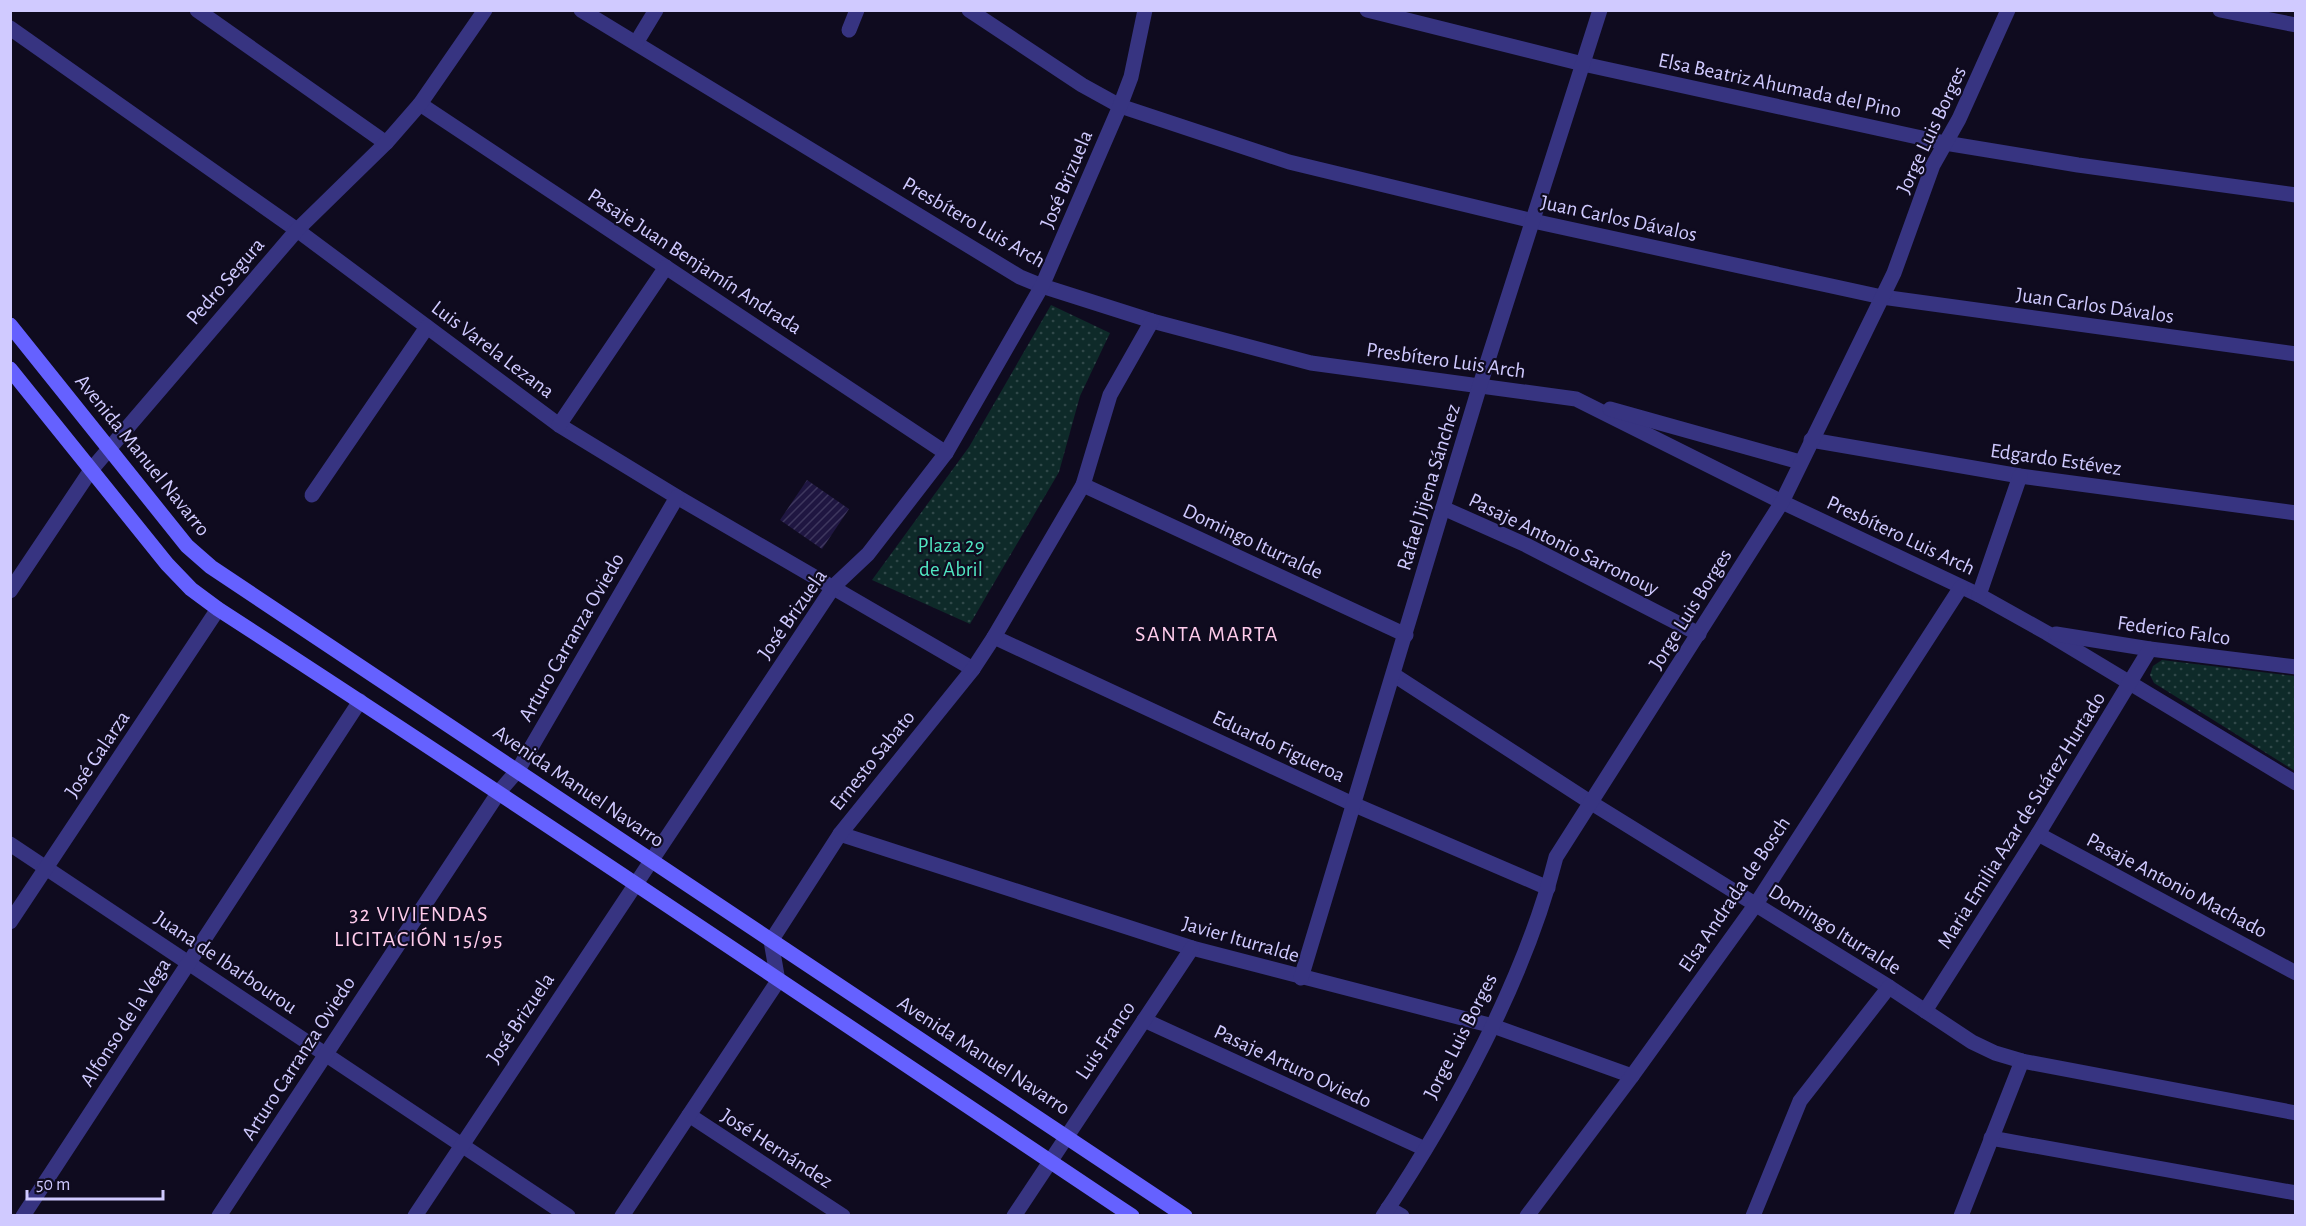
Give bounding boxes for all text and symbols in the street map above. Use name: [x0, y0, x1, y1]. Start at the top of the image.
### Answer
street label: Elsa Beatriz Ahumada del Pino: [1657, 49, 1903, 122]
street label: Jorge Luis Borges: [1893, 63, 1970, 197]
street label: José Brizuela: [1036, 127, 1097, 231]
street label: Presbítero Luis Arch: [899, 173, 1049, 272]
street label: Pasaje Juan Benjamín Andrada: [584, 184, 806, 339]
street label: Juan Carlos Dávalos: [1539, 192, 1699, 245]
street label: Pedro Segura: [182, 234, 269, 329]
street label: Juan Carlos Dávalos: [2015, 284, 2175, 327]
street label: Luis Varela Lezana: [427, 297, 558, 402]
street label: Presbítero Luis Arch: [1365, 339, 1527, 382]
street label: Avenida Manuel Navarro: [71, 371, 214, 540]
street label: Rafael Jijena Sánchez: [1393, 401, 1464, 573]
street label: Edgardo Estévez: [1989, 440, 2123, 479]
street label: Pasaje Antonio Sarronouy: [1466, 489, 1662, 600]
street label: Presbítero Luis Arch: [1823, 492, 1978, 579]
street label: Domingo Iturralde: [1180, 500, 1326, 583]
park label: Plaza 29 de Abril: [917, 535, 985, 580]
street label: Jorge Luis Borges: [1645, 545, 1736, 673]
street label: Arturo Carranza Oviedo: [515, 549, 628, 725]
street label: José Brizuela: [754, 565, 831, 663]
street label: Federico Falco: [2116, 612, 2232, 649]
district label: SANTA MARTA: [1135, 623, 1279, 645]
street label: Maria Emilia Azar de Suárez Hurtado: [1933, 688, 2109, 952]
street label: Ernesto Sabato: [826, 706, 919, 814]
street label: José Galarza: [61, 707, 134, 801]
street label: Eduardo Figueroa: [1209, 707, 1349, 786]
street label: Avenida Manuel Navarro: [490, 722, 668, 851]
street label: Elsa Andrada de Bosch: [1675, 813, 1794, 976]
street label: Pasaje Antonio Machado: [2083, 829, 2270, 942]
street label: Domingo Iturralde: [1765, 880, 1905, 979]
district label: 32 VIVIENDAS LICITACIÓN 15/95: [334, 903, 504, 950]
street label: Juana de Ibarbourou: [151, 907, 301, 1018]
street label: Javier Iturralde: [1180, 913, 1302, 966]
street label: Alfonso de la Vega: [76, 954, 175, 1090]
street label: José Brizuela: [483, 969, 558, 1067]
street label: Jorge Luis Borges: [1420, 970, 1501, 1102]
street label: Arturo Carranza Oviedo: [238, 973, 359, 1144]
street label: Avenida Manuel Navarro: [894, 992, 1074, 1119]
street label: Luis Franco: [1072, 997, 1139, 1083]
street label: Pasaje Arturo Oviedo: [1211, 1021, 1375, 1112]
street label: José Hernández: [717, 1105, 836, 1192]
scale bar: [27, 1163, 164, 1201]
text: 50 m: [36, 1176, 70, 1194]

